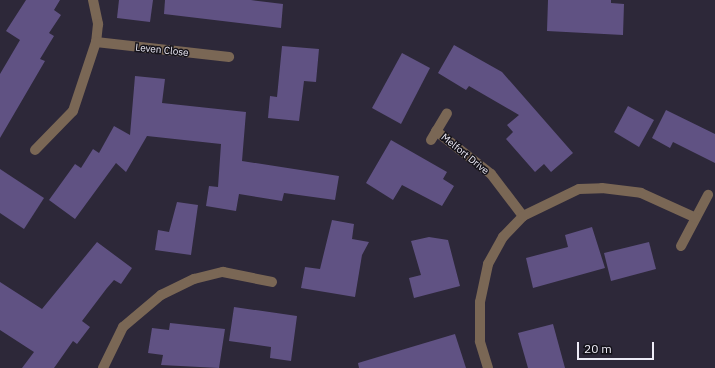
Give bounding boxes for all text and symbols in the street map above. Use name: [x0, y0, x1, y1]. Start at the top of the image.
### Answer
street label: Leven Close: [135, 41, 189, 59]
street label: Melfort Drive: [439, 131, 491, 177]
scale bar: [579, 334, 656, 360]
text: 20 m: [584, 341, 612, 356]

